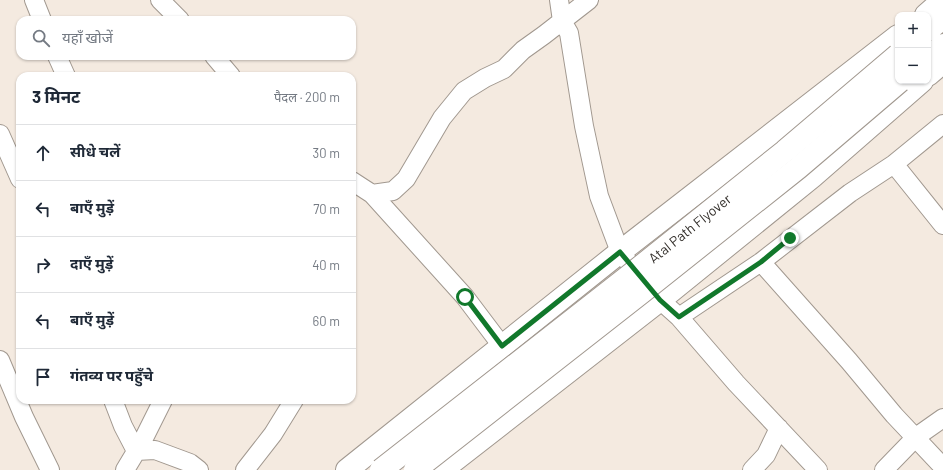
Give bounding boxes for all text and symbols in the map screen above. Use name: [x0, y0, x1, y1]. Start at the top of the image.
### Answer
map controls: [895, 12, 931, 84]
button: +: [895, 12, 931, 48]
search box: [16, 16, 356, 60]
icon: search: [30, 27, 52, 49]
text: यहाँ खोजें: [62, 28, 113, 46]
button: −: [895, 48, 931, 84]
text: 3 मिनट: [32, 86, 80, 106]
text: पैदल · 200 m: [274, 89, 340, 105]
icon: ahead: [32, 142, 54, 164]
text: सीधे चलें: [70, 142, 120, 160]
text: 30 m: [313, 145, 340, 161]
street label: Atal Path Flyover: [644, 189, 734, 266]
icon: left: [32, 198, 54, 220]
text: बाएँ मुड़ें: [70, 198, 114, 216]
text: 70 m: [313, 201, 340, 217]
route end: [781, 229, 799, 247]
icon: right: [32, 254, 54, 276]
text: दाएँ मुड़ें: [70, 254, 113, 272]
text: 40 m: [312, 257, 340, 273]
route start: [456, 288, 474, 306]
icon: left: [32, 310, 54, 332]
text: बाएँ मुड़ें: [70, 310, 114, 328]
text: 60 m: [313, 313, 340, 329]
icon: arrive: [32, 366, 54, 388]
text: गंतव्य पर पहुँचे: [70, 366, 153, 384]

